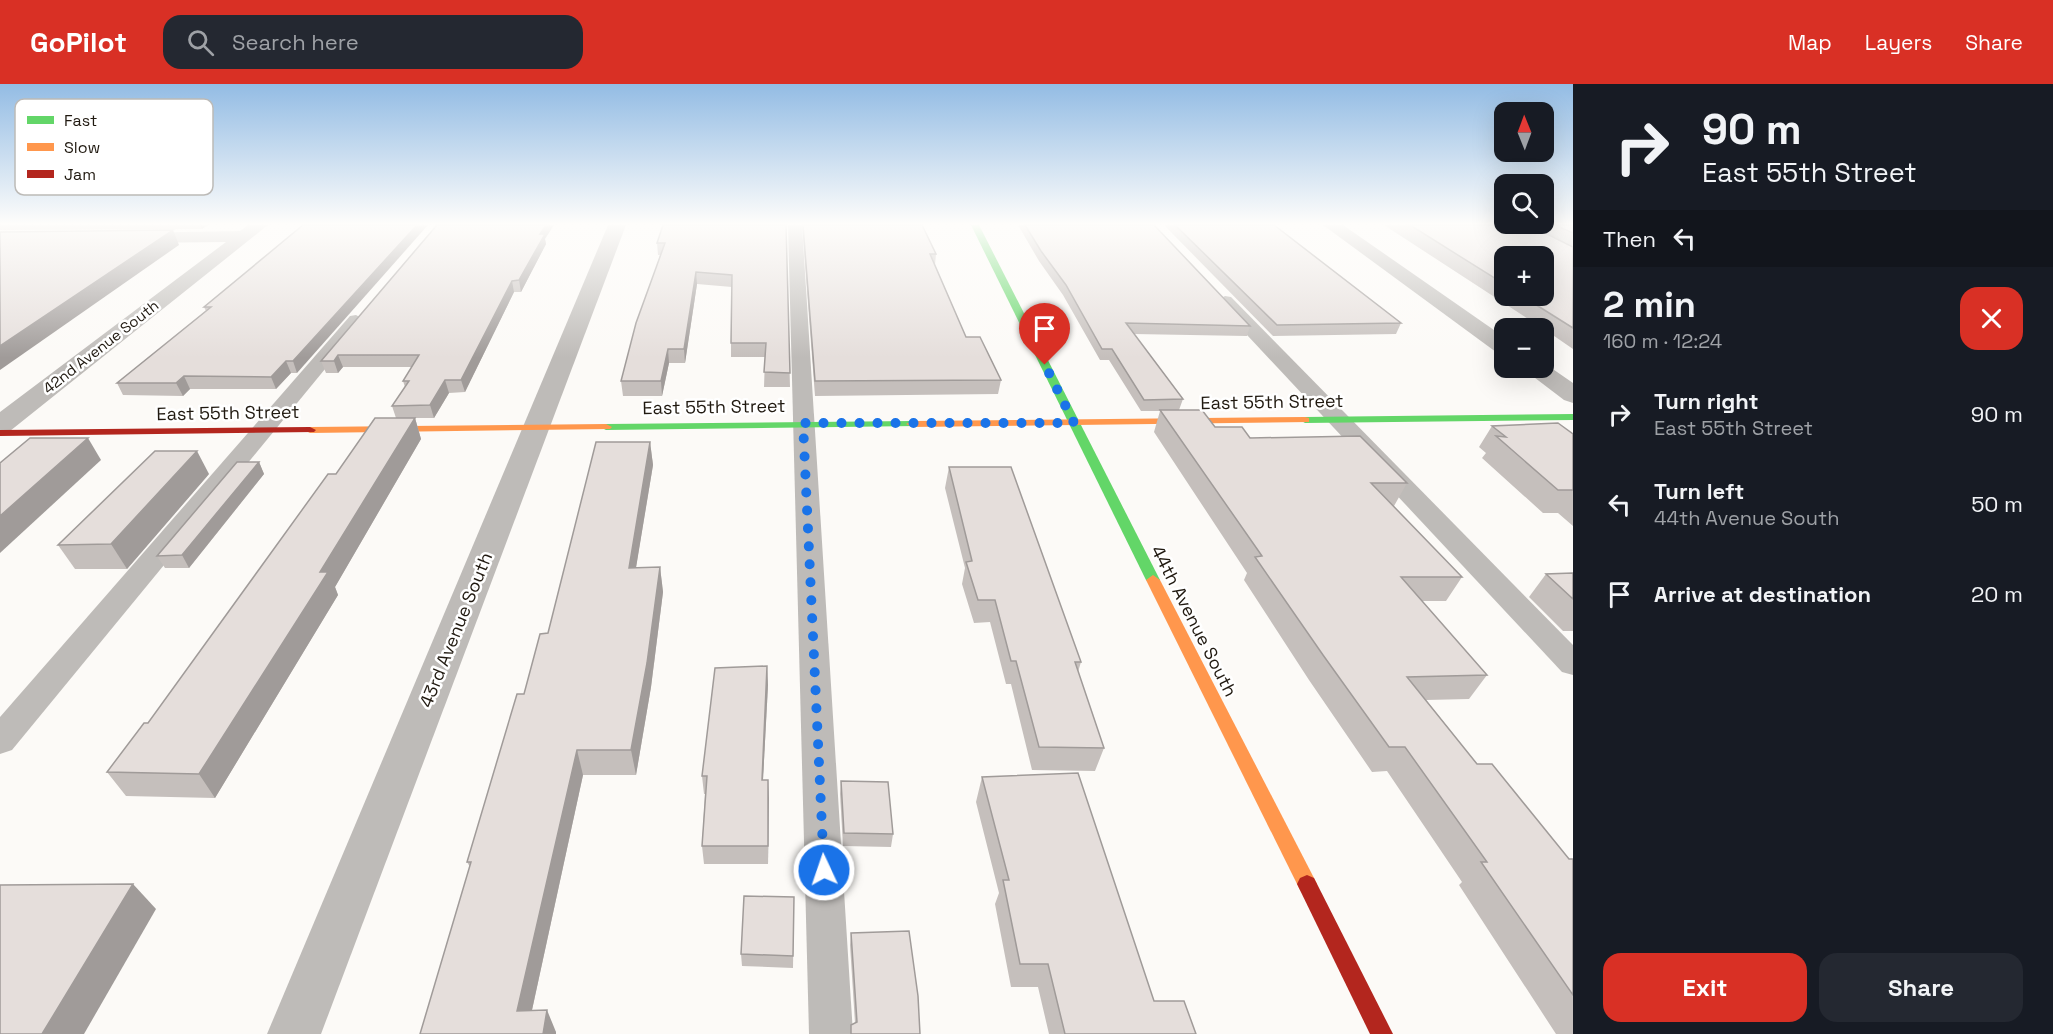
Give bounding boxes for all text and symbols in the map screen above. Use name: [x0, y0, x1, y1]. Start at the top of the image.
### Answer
search box: [163, 15, 583, 69]
text: GoPilot: [30, 24, 127, 60]
icon: search: [184, 26, 217, 59]
text: Search here: [232, 28, 359, 56]
text: Map: [1788, 29, 1832, 56]
text: Layers: [1865, 29, 1932, 56]
text: Share: [1965, 29, 2023, 56]
legend: [15, 99, 213, 195]
north arrow: [1494, 102, 1554, 162]
map controls: [1494, 102, 1554, 378]
text: 90 m: [1702, 103, 1802, 156]
icon: right: [1603, 108, 1681, 186]
text: Fast: [64, 110, 97, 131]
text: Slow: [64, 137, 100, 158]
text: East 55th Street: [1702, 155, 1917, 190]
text: Jam: [64, 164, 96, 185]
button: search: [1494, 174, 1554, 234]
icon: left: [1668, 222, 1701, 255]
text: Then: [1603, 225, 1656, 253]
button: +: [1494, 246, 1554, 306]
text: 2 min: [1603, 282, 1696, 328]
button: close: [1960, 287, 2023, 350]
street label: 42nd Avenue South: [39, 296, 162, 398]
pin: [1019, 303, 1070, 365]
icon: arrive: [1028, 312, 1061, 345]
button: −: [1494, 318, 1554, 378]
text: 160 m · 12:24: [1603, 328, 1722, 354]
text: Turn right: [1654, 387, 1759, 415]
street label: East 55th Street: [1200, 389, 1344, 414]
street label: East 55th Street: [642, 394, 786, 419]
icon: right: [1603, 398, 1636, 431]
street label: East 55th Street: [156, 400, 300, 425]
text: 90 m: [1971, 400, 2023, 428]
text: East 55th Street: [1654, 415, 1813, 441]
text: Turn left: [1654, 477, 1744, 505]
icon: left: [1603, 488, 1636, 521]
text: 50 m: [1971, 490, 2023, 518]
text: 44th Avenue South: [1654, 505, 1839, 531]
street label: 44th Avenue South: [1146, 541, 1243, 700]
street label: 43rd Avenue South: [414, 549, 497, 711]
icon: arrive: [1603, 578, 1636, 611]
text: Arrive at destination: [1654, 580, 1871, 608]
text: 20 m: [1971, 580, 2023, 608]
position arrow: [792, 838, 856, 902]
button: Exit: [1603, 953, 1807, 1022]
button: Share: [1819, 953, 2023, 1022]

